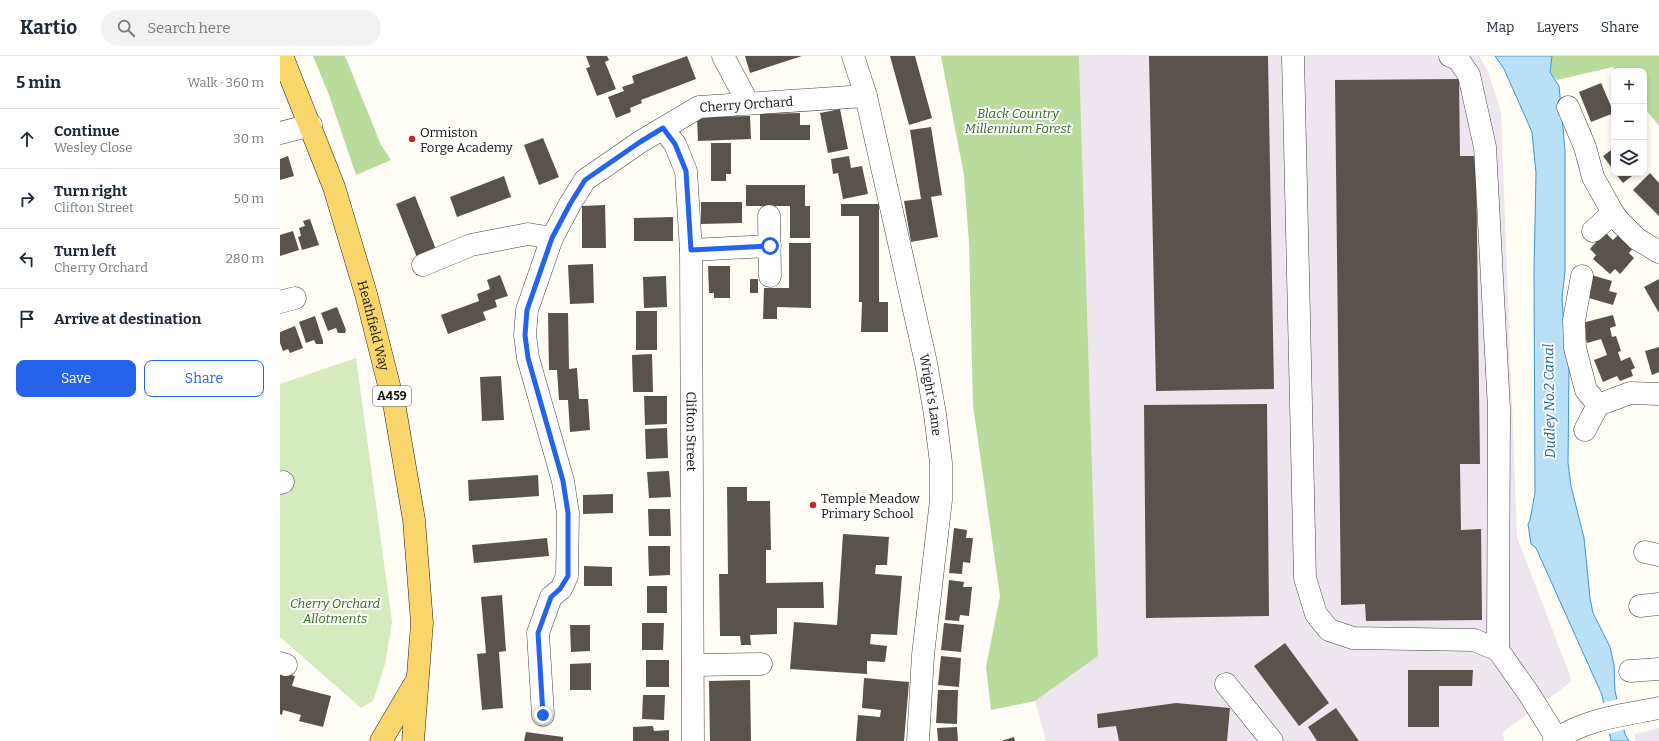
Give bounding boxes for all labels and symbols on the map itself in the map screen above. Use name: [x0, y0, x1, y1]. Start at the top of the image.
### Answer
street label: Cherry Orchard: [699, 94, 794, 115]
park label: Black Country Millennium Forest: [965, 106, 1072, 136]
place label: Ormiston Forge Academy: [420, 125, 513, 155]
marker: Ormiston Forge Academy: [407, 134, 417, 144]
route start: [761, 237, 779, 255]
street label: Heathfield Way: [354, 279, 392, 372]
water label: Dudley No.2 Canal: [1540, 343, 1559, 458]
street label: Wright's Lane: [916, 353, 945, 437]
road number: A459: [373, 386, 411, 406]
street label: Clifton Street: [684, 391, 699, 472]
place label: Temple Meadow Primary School: [821, 491, 920, 521]
marker: Temple Meadow Primary School: [808, 500, 818, 510]
park label: Cherry Orchard Allotments: [290, 596, 380, 626]
route end: [534, 706, 552, 724]

